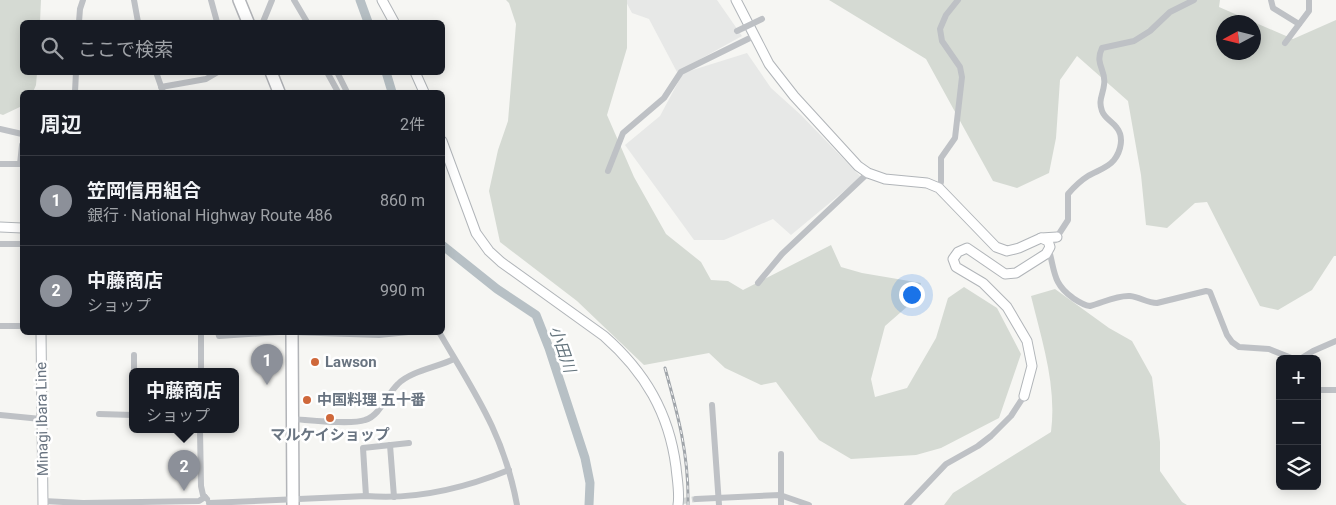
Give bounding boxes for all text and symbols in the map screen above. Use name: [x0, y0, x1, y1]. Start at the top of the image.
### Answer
north arrow: [1216, 15, 1261, 60]
search box: [20, 20, 445, 75]
icon: search: [38, 34, 66, 62]
text: ここで検索: [78, 38, 173, 61]
text: 周辺: [40, 113, 82, 137]
text: 2件: [400, 115, 425, 134]
text: 笠岡信用組合: [87, 179, 201, 202]
text: 1: [51, 191, 61, 210]
text: 860 m: [380, 191, 425, 210]
text: 銀行 · National Highway Route 486: [87, 206, 333, 225]
text: 中藤商店: [87, 269, 163, 292]
text: 2: [51, 281, 61, 300]
text: 990 m: [380, 281, 425, 300]
your location: [899, 282, 925, 308]
text: ショップ: [87, 296, 151, 315]
water label: 小田川: [546, 323, 580, 377]
pin: 1: [251, 344, 283, 385]
place label: Lawson: [325, 353, 377, 371]
map controls: [1276, 355, 1321, 490]
button: +: [1276, 355, 1321, 400]
marker: Lawson: [309, 356, 321, 368]
street label: Minagi Ibara Line: [32, 362, 52, 476]
popup: [129, 368, 239, 433]
text: 中藤商店: [146, 379, 222, 402]
place label: 中国料理 五十番: [317, 391, 426, 409]
marker: 中国料理 五十番: [301, 394, 313, 406]
button: −: [1276, 400, 1321, 445]
text: ショップ: [146, 406, 210, 425]
marker: マルケイショップ: [324, 412, 336, 424]
place label: マルケイショップ: [270, 426, 390, 444]
button: layers: [1276, 445, 1321, 490]
pin: 2: [168, 450, 200, 491]

